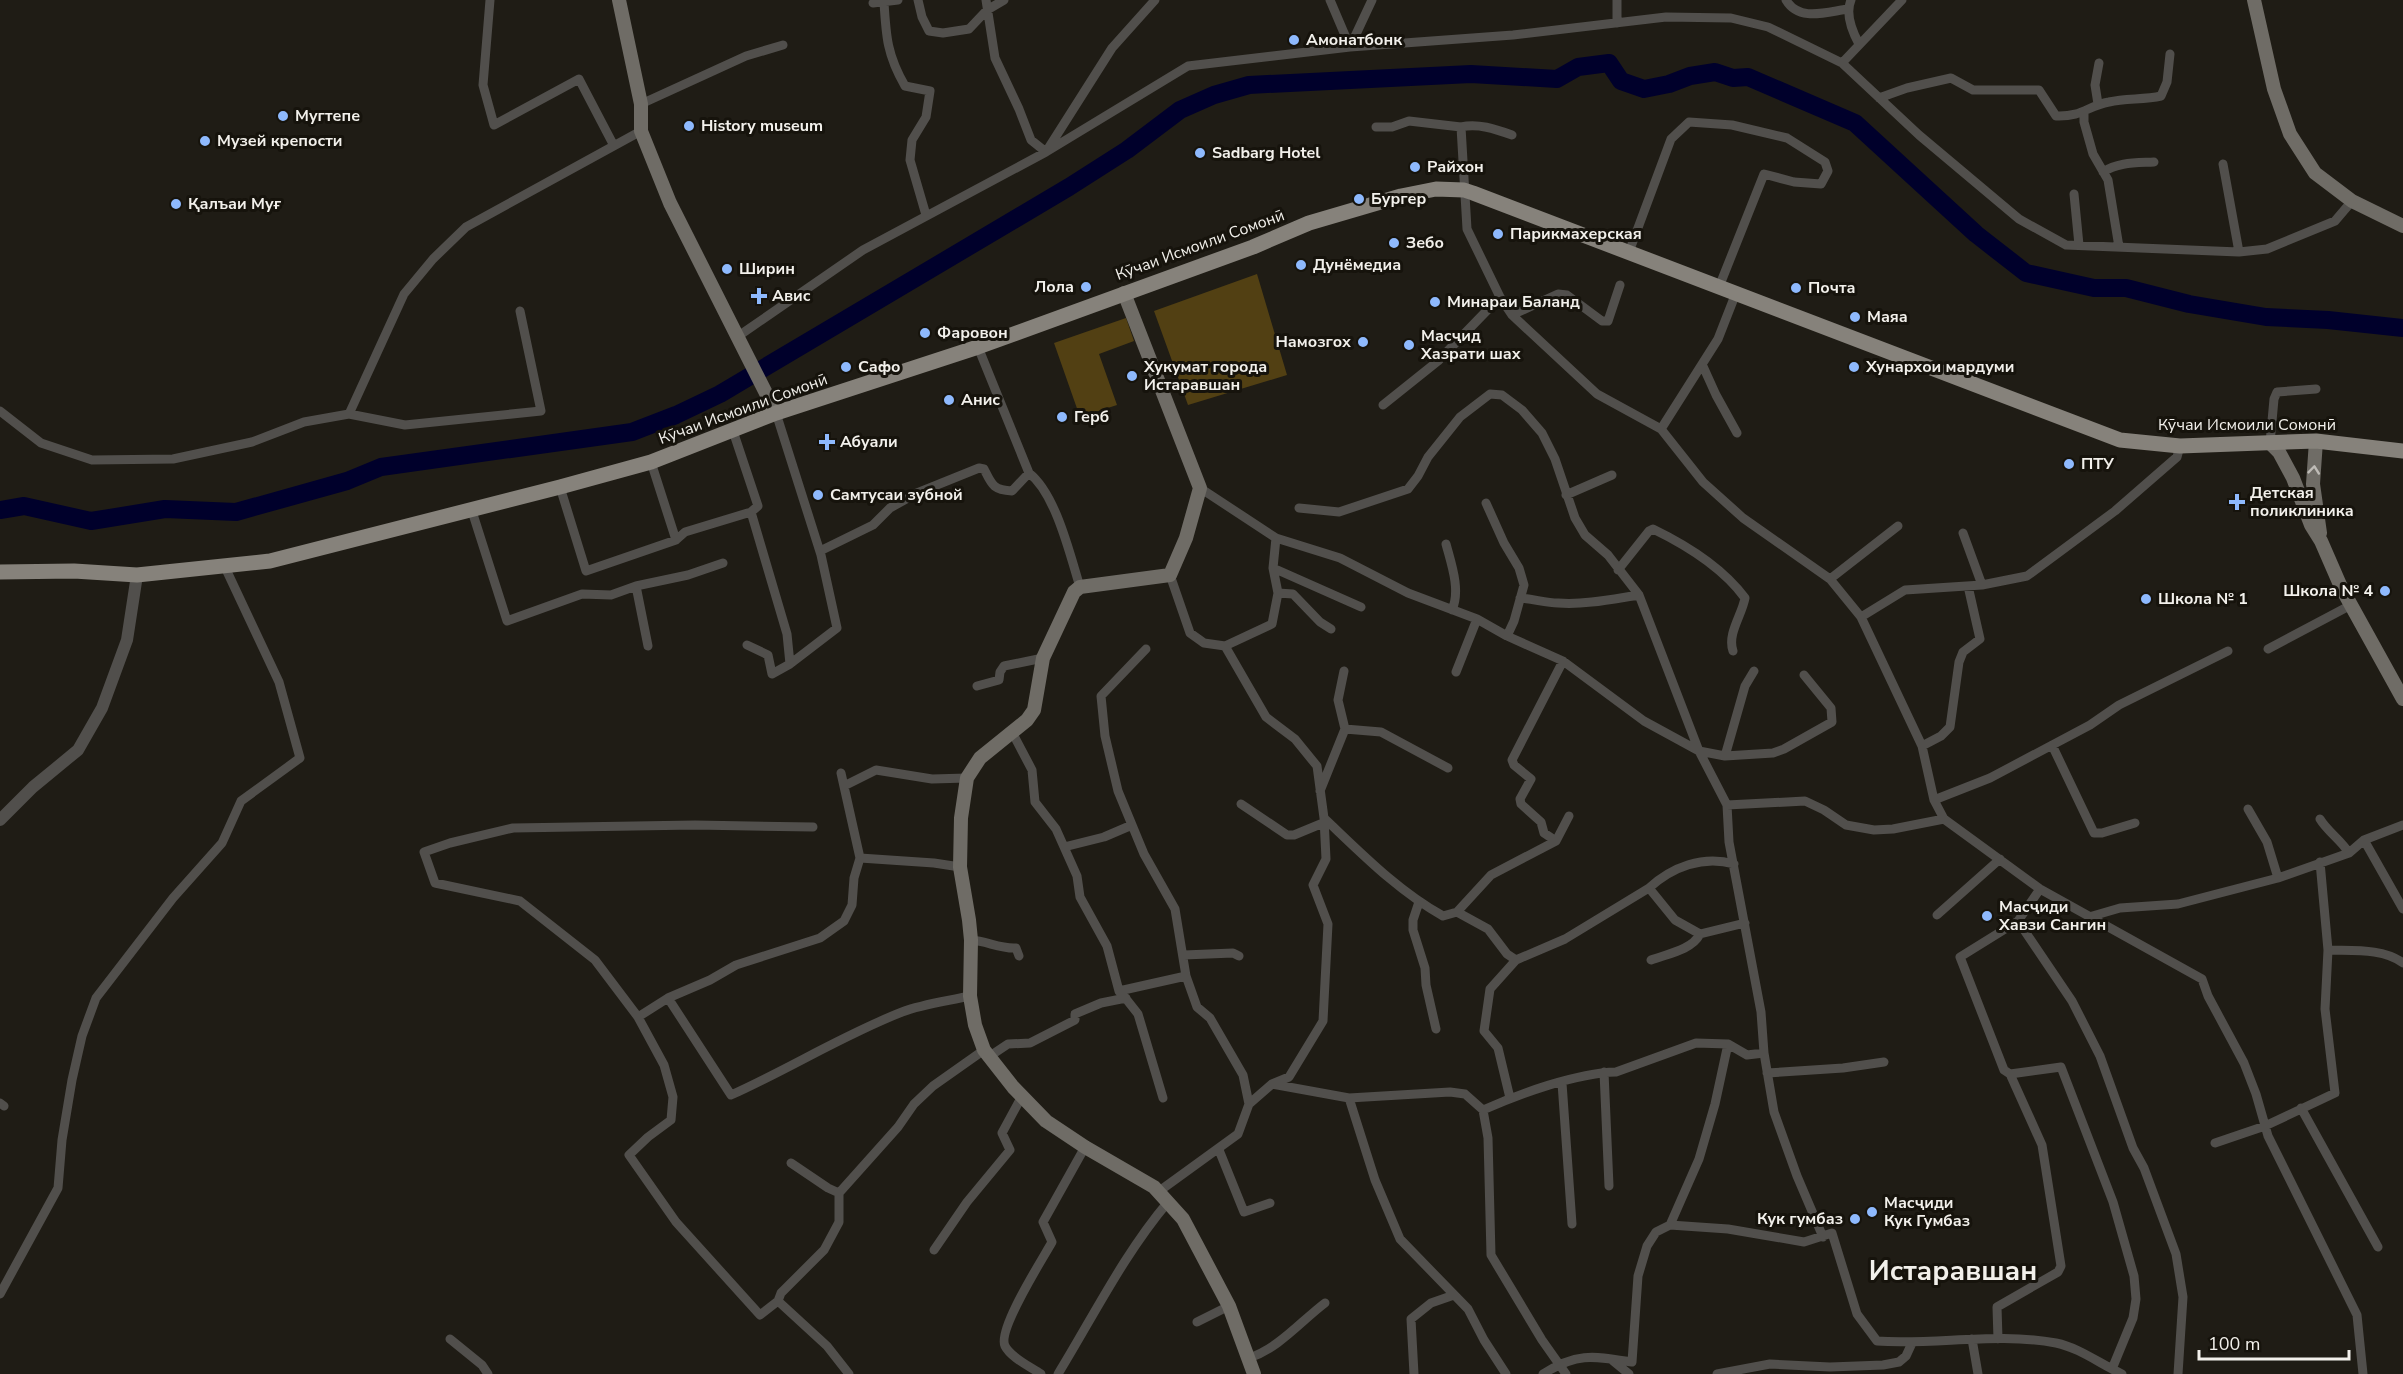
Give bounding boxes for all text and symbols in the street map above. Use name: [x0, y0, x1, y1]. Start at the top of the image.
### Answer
place label: Амонатбонк: [1306, 29, 1403, 51]
marker: Амонатбонк: [1287, 33, 1301, 47]
place label: Мугтепе: [295, 105, 360, 127]
marker: Мугтепе: [276, 109, 290, 123]
place label: History museum: [701, 115, 823, 137]
marker: History museum: [682, 119, 696, 133]
place label: Музей крепости: [217, 130, 342, 152]
marker: Музей крепости: [198, 134, 212, 148]
place label: Sadbarg Hotel: [1212, 142, 1320, 164]
marker: Sadbarg Hotel: [1193, 146, 1207, 160]
place label: Райхон: [1427, 156, 1484, 178]
marker: Райхон: [1408, 160, 1422, 174]
place label: Бургер: [1371, 188, 1426, 210]
marker: Бургер: [1352, 192, 1366, 206]
place label: Қалъаи Муғ: [188, 193, 282, 215]
marker: Қалъаи Муғ: [169, 197, 183, 211]
street label: Кӯчаи Исмоили Сомонӣ: [1113, 204, 1287, 286]
place label: Парикмахерская: [1510, 223, 1642, 245]
marker: Парикмахерская: [1491, 227, 1505, 241]
place label: Зебо: [1406, 232, 1444, 254]
marker: Зебо: [1387, 236, 1401, 250]
place label: Дунёмедиа: [1313, 254, 1401, 276]
place label: Ширин: [739, 258, 795, 280]
marker: Дунёмедиа: [1294, 258, 1308, 272]
marker: Ширин: [720, 262, 734, 276]
place label: Лола: [1034, 276, 1074, 298]
place label: Почта: [1808, 277, 1855, 299]
marker: Лола: [1079, 280, 1093, 294]
marker: Почта: [1789, 281, 1803, 295]
place label: Авис: [772, 285, 811, 307]
marker: Авис: [750, 287, 768, 305]
place label: Минараи Баланд: [1447, 291, 1580, 313]
marker: Минараи Баланд: [1428, 295, 1442, 309]
place label: Маяа: [1867, 306, 1908, 328]
marker: Маяа: [1848, 310, 1862, 324]
place label: Фаровон: [937, 322, 1008, 344]
place label: Масҷид Хазрати шах: [1420, 325, 1521, 365]
marker: Фаровон: [918, 326, 932, 340]
place label: Намозгох: [1275, 331, 1351, 353]
marker: Намозгох: [1356, 335, 1370, 349]
marker: Масҷид Хазрати шах: [1402, 338, 1416, 352]
place label: Сафо: [858, 356, 901, 378]
place label: Хукумат города Истаравшан: [1143, 356, 1267, 396]
place label: Хунархои мардуми: [1865, 356, 2015, 378]
marker: Сафо: [839, 360, 853, 374]
marker: Хунархои мардуми: [1847, 360, 1861, 374]
street label: Кӯчаи Исмоили Сомонӣ: [656, 368, 830, 450]
marker: Хукумат города Истаравшан: [1125, 369, 1139, 383]
place label: Анис: [961, 389, 1000, 411]
marker: Анис: [942, 393, 956, 407]
place label: Герб: [1074, 406, 1109, 428]
marker: Герб: [1055, 410, 1069, 424]
street label: Кӯчаи Исмоили Сомонӣ: [2158, 414, 2336, 436]
place label: Абуали: [840, 431, 898, 453]
marker: Абуали: [818, 433, 836, 451]
place label: ПТУ: [2081, 453, 2114, 475]
marker: ПТУ: [2062, 457, 2076, 471]
one-way arrow: [2307, 466, 2320, 475]
place label: Детская поликлиника: [2250, 482, 2354, 522]
place label: Самтусаи зубной: [830, 484, 963, 506]
marker: Самтусаи зубной: [811, 488, 825, 502]
marker: Детская поликлиника: [2228, 493, 2246, 511]
place label: Школа № 4: [2283, 580, 2373, 602]
marker: Школа № 4: [2378, 584, 2392, 598]
place label: Школа № 1: [2158, 588, 2248, 610]
marker: Школа № 1: [2139, 592, 2153, 606]
place label: Масҷиди Хавзи Сангин: [1998, 896, 2106, 936]
marker: Масҷиди Хавзи Сангин: [1980, 909, 1994, 923]
place label: Масҷиди Кук Гумбаз: [1884, 1192, 1970, 1232]
marker: Масҷиди Кук Гумбаз: [1865, 1205, 1879, 1219]
place label: Кук гумбаз: [1757, 1208, 1843, 1230]
marker: Кук гумбаз: [1848, 1212, 1862, 1226]
district label: Истаравшан: [1869, 1252, 2037, 1290]
scale bar: [2199, 1323, 2349, 1361]
text: 100 m: [2208, 1332, 2260, 1356]

